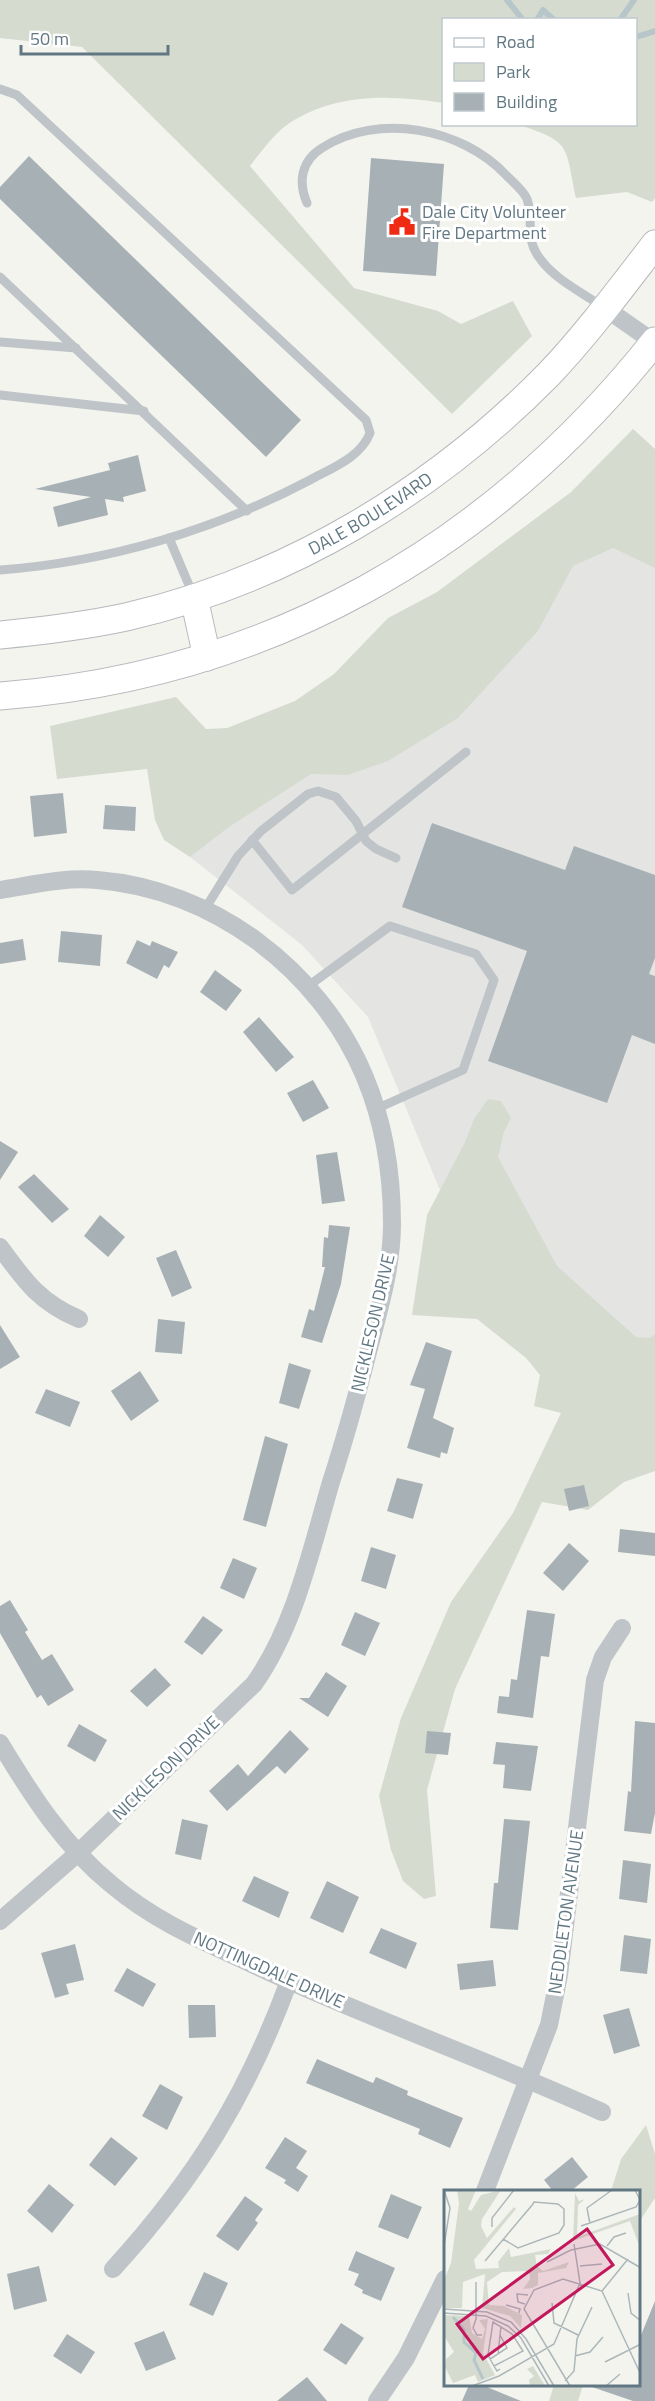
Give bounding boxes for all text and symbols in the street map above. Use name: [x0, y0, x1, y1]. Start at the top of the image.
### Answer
scale bar: [21, 18, 168, 56]
legend: [442, 18, 637, 126]
text: 50 m: [30, 25, 69, 52]
text: Road: [496, 28, 535, 55]
text: Park: [496, 58, 531, 85]
text: Building: [496, 88, 557, 115]
place label: Dale City Volunteer Fire Department: [422, 198, 566, 246]
public building icon: Dale City Volunteer Fire Department: [387, 207, 417, 237]
street label: DALE BOULEVARD: [303, 465, 438, 562]
street label: NICKLESON DRIVE: [344, 1251, 401, 1394]
street label: NICKLESON DRIVE: [106, 1709, 226, 1826]
street label: NEDDLETON AVENUE: [541, 1828, 590, 1996]
street label: NOTTINGDALE DRIVE: [189, 1924, 349, 2015]
inset map: [444, 2190, 640, 2386]

